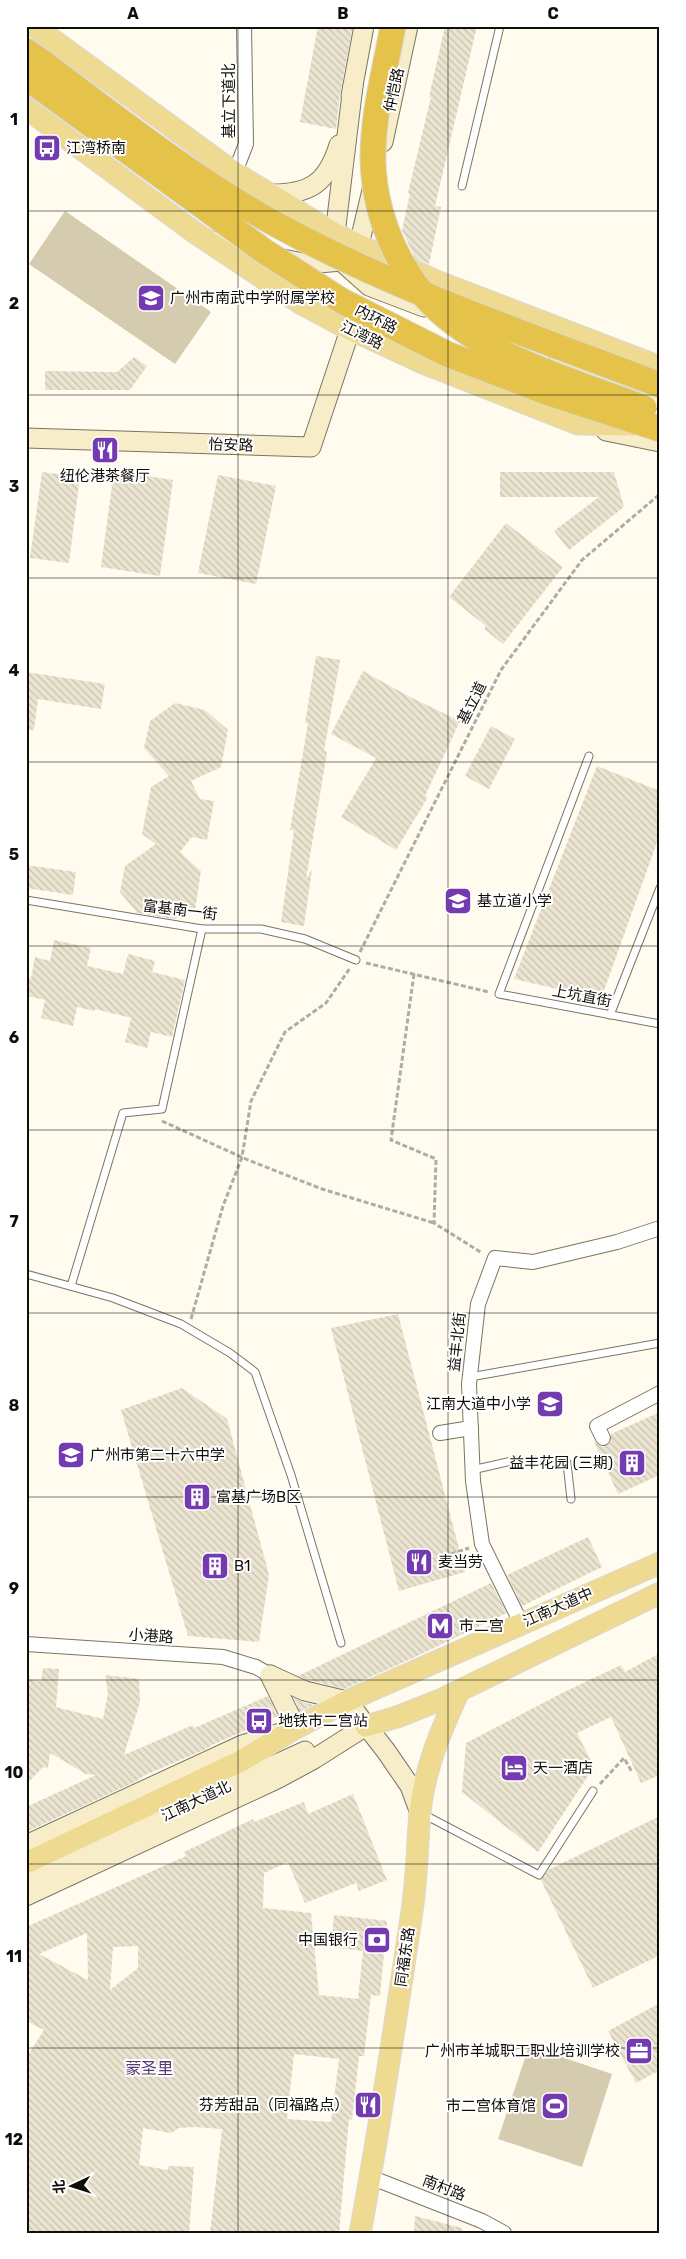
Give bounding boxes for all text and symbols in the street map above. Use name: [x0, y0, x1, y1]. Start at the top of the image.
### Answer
text: A: [127, 4, 139, 23]
text: B: [337, 4, 349, 23]
text: C: [547, 4, 559, 23]
street label: 基立下道北: [220, 63, 238, 139]
street label: 仲恺路: [381, 66, 407, 114]
text: 1: [10, 110, 18, 129]
bus stop icon: 江湾桥南: [32, 133, 62, 163]
place label: 江湾桥南: [66, 139, 126, 157]
school or university icon: 广州市南武中学附属学校: [136, 283, 166, 313]
place label: 广州市南武中学附属学校: [170, 289, 335, 307]
text: 2: [9, 294, 19, 313]
street label: 内环路: [352, 301, 400, 337]
street label: 江湾路: [338, 317, 386, 353]
restaurant icon: 纽伦港茶餐厅: [90, 435, 120, 465]
street label: 怡安路: [208, 435, 254, 455]
place label: 纽伦港茶餐厅: [60, 467, 150, 485]
text: 3: [9, 477, 19, 496]
text: 4: [9, 661, 20, 680]
street label: 基立道: [454, 679, 490, 727]
text: 5: [9, 845, 19, 864]
school or university icon: 基立道小学: [443, 886, 473, 916]
place label: 基立道小学: [477, 892, 552, 910]
street label: 富基南一街: [142, 896, 218, 924]
street label: 上坑直街: [551, 981, 613, 1011]
text: 6: [9, 1028, 19, 1047]
text: 7: [9, 1212, 19, 1231]
street label: 益丰北街: [445, 1311, 469, 1373]
school or university icon: 江南大道中小学: [535, 1389, 565, 1419]
place label: 江南大道中小学: [426, 1395, 531, 1413]
text: 8: [9, 1396, 20, 1415]
school or university icon: 广州市第二十六中学: [56, 1440, 86, 1470]
place label: 广州市第二十六中学: [90, 1446, 225, 1464]
building icon: 益丰花园 (三期): [617, 1448, 647, 1478]
place label: 益丰花园 (三期): [509, 1454, 613, 1472]
building icon: 富基广场B区: [182, 1482, 212, 1512]
place label: 富基广场B区: [216, 1488, 301, 1506]
restaurant icon: 麦当劳: [404, 1547, 434, 1577]
building icon: B1: [200, 1551, 230, 1581]
place label: 麦当劳: [438, 1553, 483, 1571]
place label: B1: [234, 1557, 250, 1575]
text: 9: [9, 1579, 19, 1598]
street label: 江南大道中: [520, 1584, 596, 1630]
metro station icon: 市二宫: [425, 1611, 455, 1641]
place label: 市二宫: [459, 1617, 504, 1635]
street label: 小港路: [128, 1625, 174, 1647]
bus stop icon: 地铁市二宫站: [244, 1706, 274, 1736]
place label: 地铁市二宫站: [278, 1712, 368, 1730]
hotel icon: 天一酒店: [499, 1753, 529, 1783]
place label: 天一酒店: [533, 1759, 593, 1777]
text: 10: [5, 1763, 24, 1782]
street label: 江南大道北: [158, 1777, 234, 1825]
bank icon: 中国银行: [362, 1925, 392, 1955]
street label: 同福东路: [392, 1926, 418, 1988]
place label: 中国银行: [298, 1931, 358, 1949]
text: 11: [6, 1947, 22, 1966]
office icon: 广州市羊城职工职业培训学校: [624, 2036, 654, 2066]
place label: 广州市羊城职工职业培训学校: [425, 2042, 620, 2060]
district label: 蒙圣里: [125, 2059, 173, 2078]
restaurant icon: 芬芳甜品（同福路点）: [353, 2090, 383, 2120]
sports icon: 市二宫体育馆: [540, 2091, 570, 2121]
place label: 芬芳甜品（同福路点）: [199, 2096, 349, 2114]
place label: 市二宫体育馆: [446, 2097, 536, 2115]
text: 12: [5, 2130, 23, 2149]
north arrow: [48, 2162, 98, 2212]
street label: 南村路: [420, 2172, 468, 2204]
text: 北: [51, 2179, 68, 2194]

